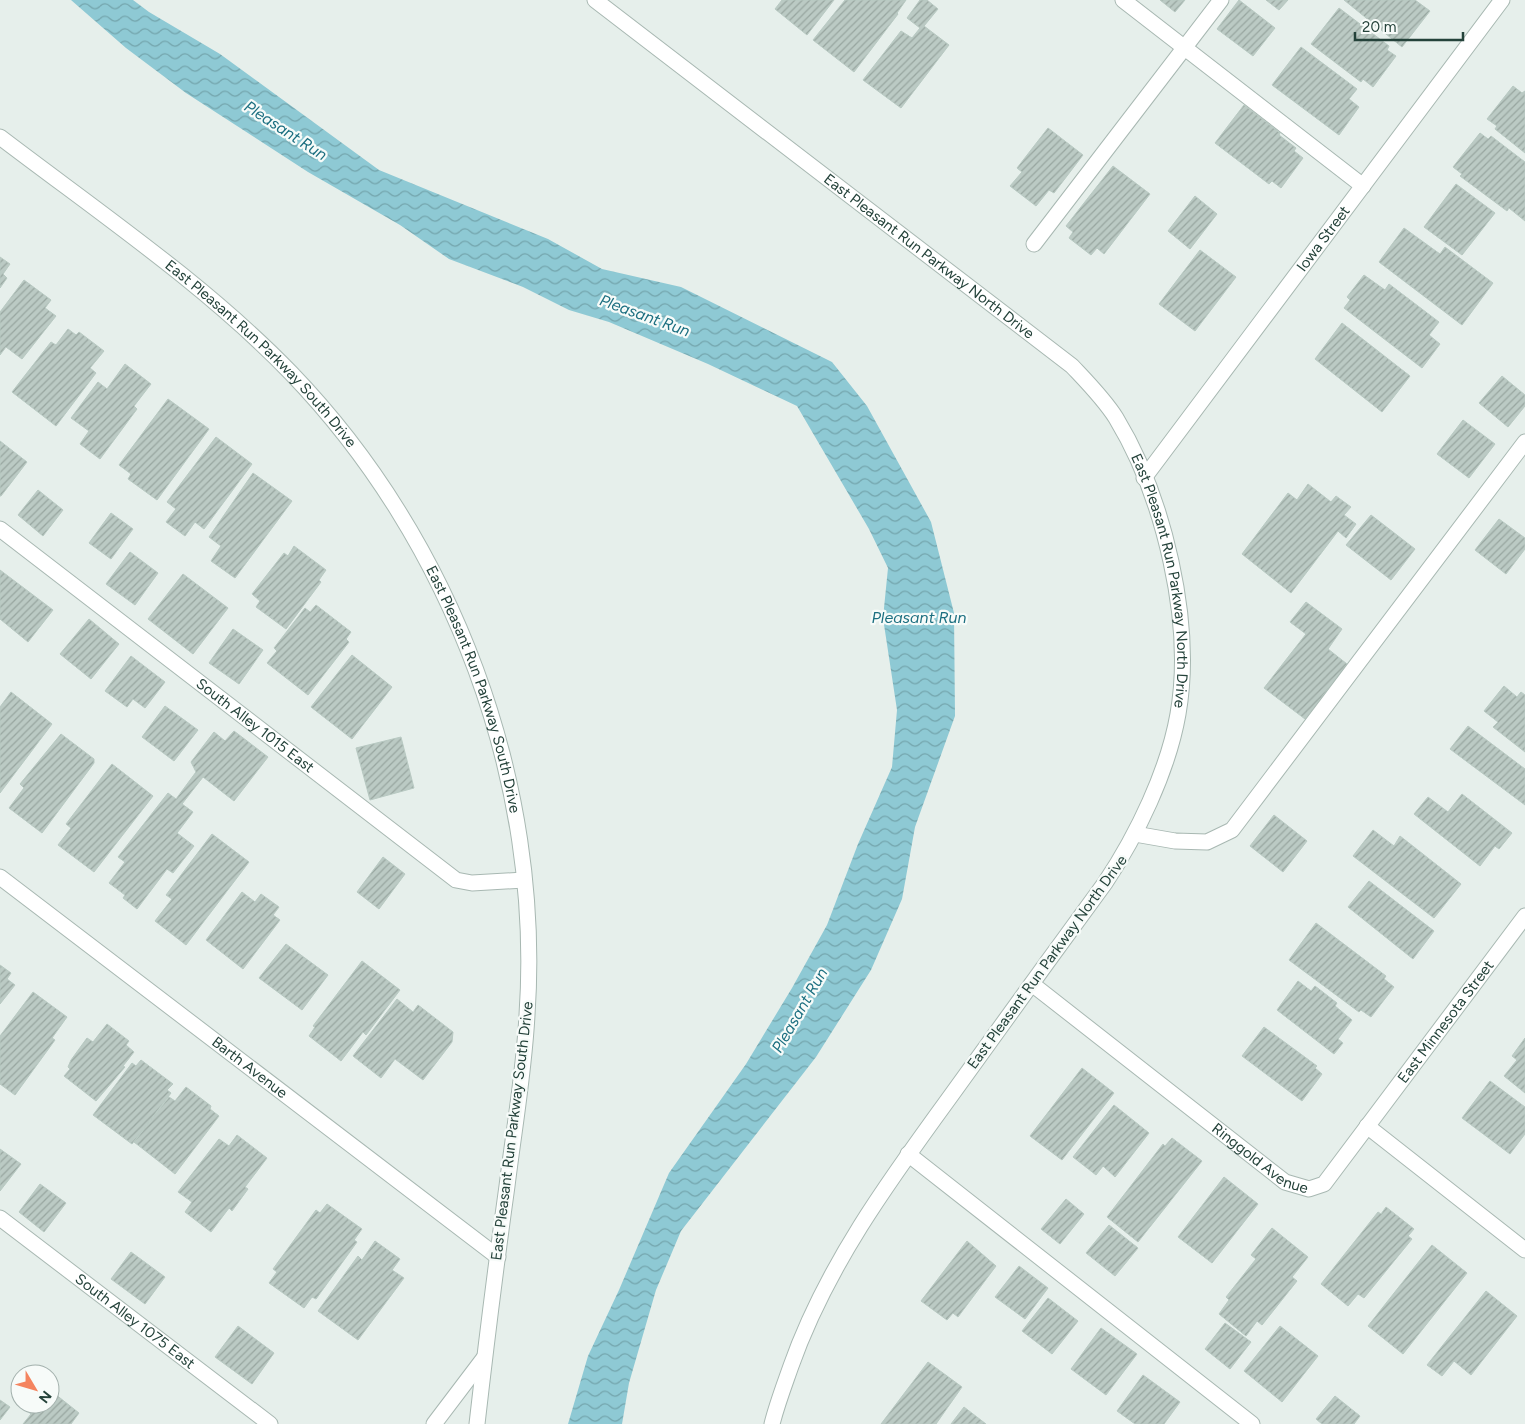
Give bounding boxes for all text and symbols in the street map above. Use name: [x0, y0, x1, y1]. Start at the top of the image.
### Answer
scale bar: [1355, 10, 1462, 42]
text: 20 m: [1362, 18, 1396, 36]
water label: Pleasant Run: [241, 97, 331, 164]
street label: East Pleasant Run Parkway North Drive: [820, 170, 1038, 343]
street label: Iowa Street: [1293, 202, 1354, 275]
street label: East Pleasant Run Parkway South Drive: [162, 256, 360, 451]
water label: Pleasant Run: [597, 290, 693, 341]
street label: East Pleasant Run Parkway North Drive: [1127, 451, 1191, 709]
street label: East Pleasant Run Parkway South Drive: [422, 563, 524, 814]
water label: Pleasant Run: [872, 608, 966, 627]
street label: South Alley 1015 East: [193, 674, 318, 777]
street label: East Pleasant Run Parkway North Drive: [963, 852, 1131, 1072]
street label: East Minnesota Street: [1394, 956, 1498, 1087]
water label: Pleasant Run: [767, 964, 831, 1056]
street label: East Pleasant Run Parkway South Drive: [487, 1000, 537, 1262]
street label: Barth Avenue: [208, 1033, 291, 1102]
street label: Ringgold Avenue: [1208, 1119, 1310, 1197]
street label: South Alley 1075 East: [72, 1270, 199, 1373]
north arrow: [10, 1364, 60, 1414]
text: N: [35, 1387, 55, 1406]

